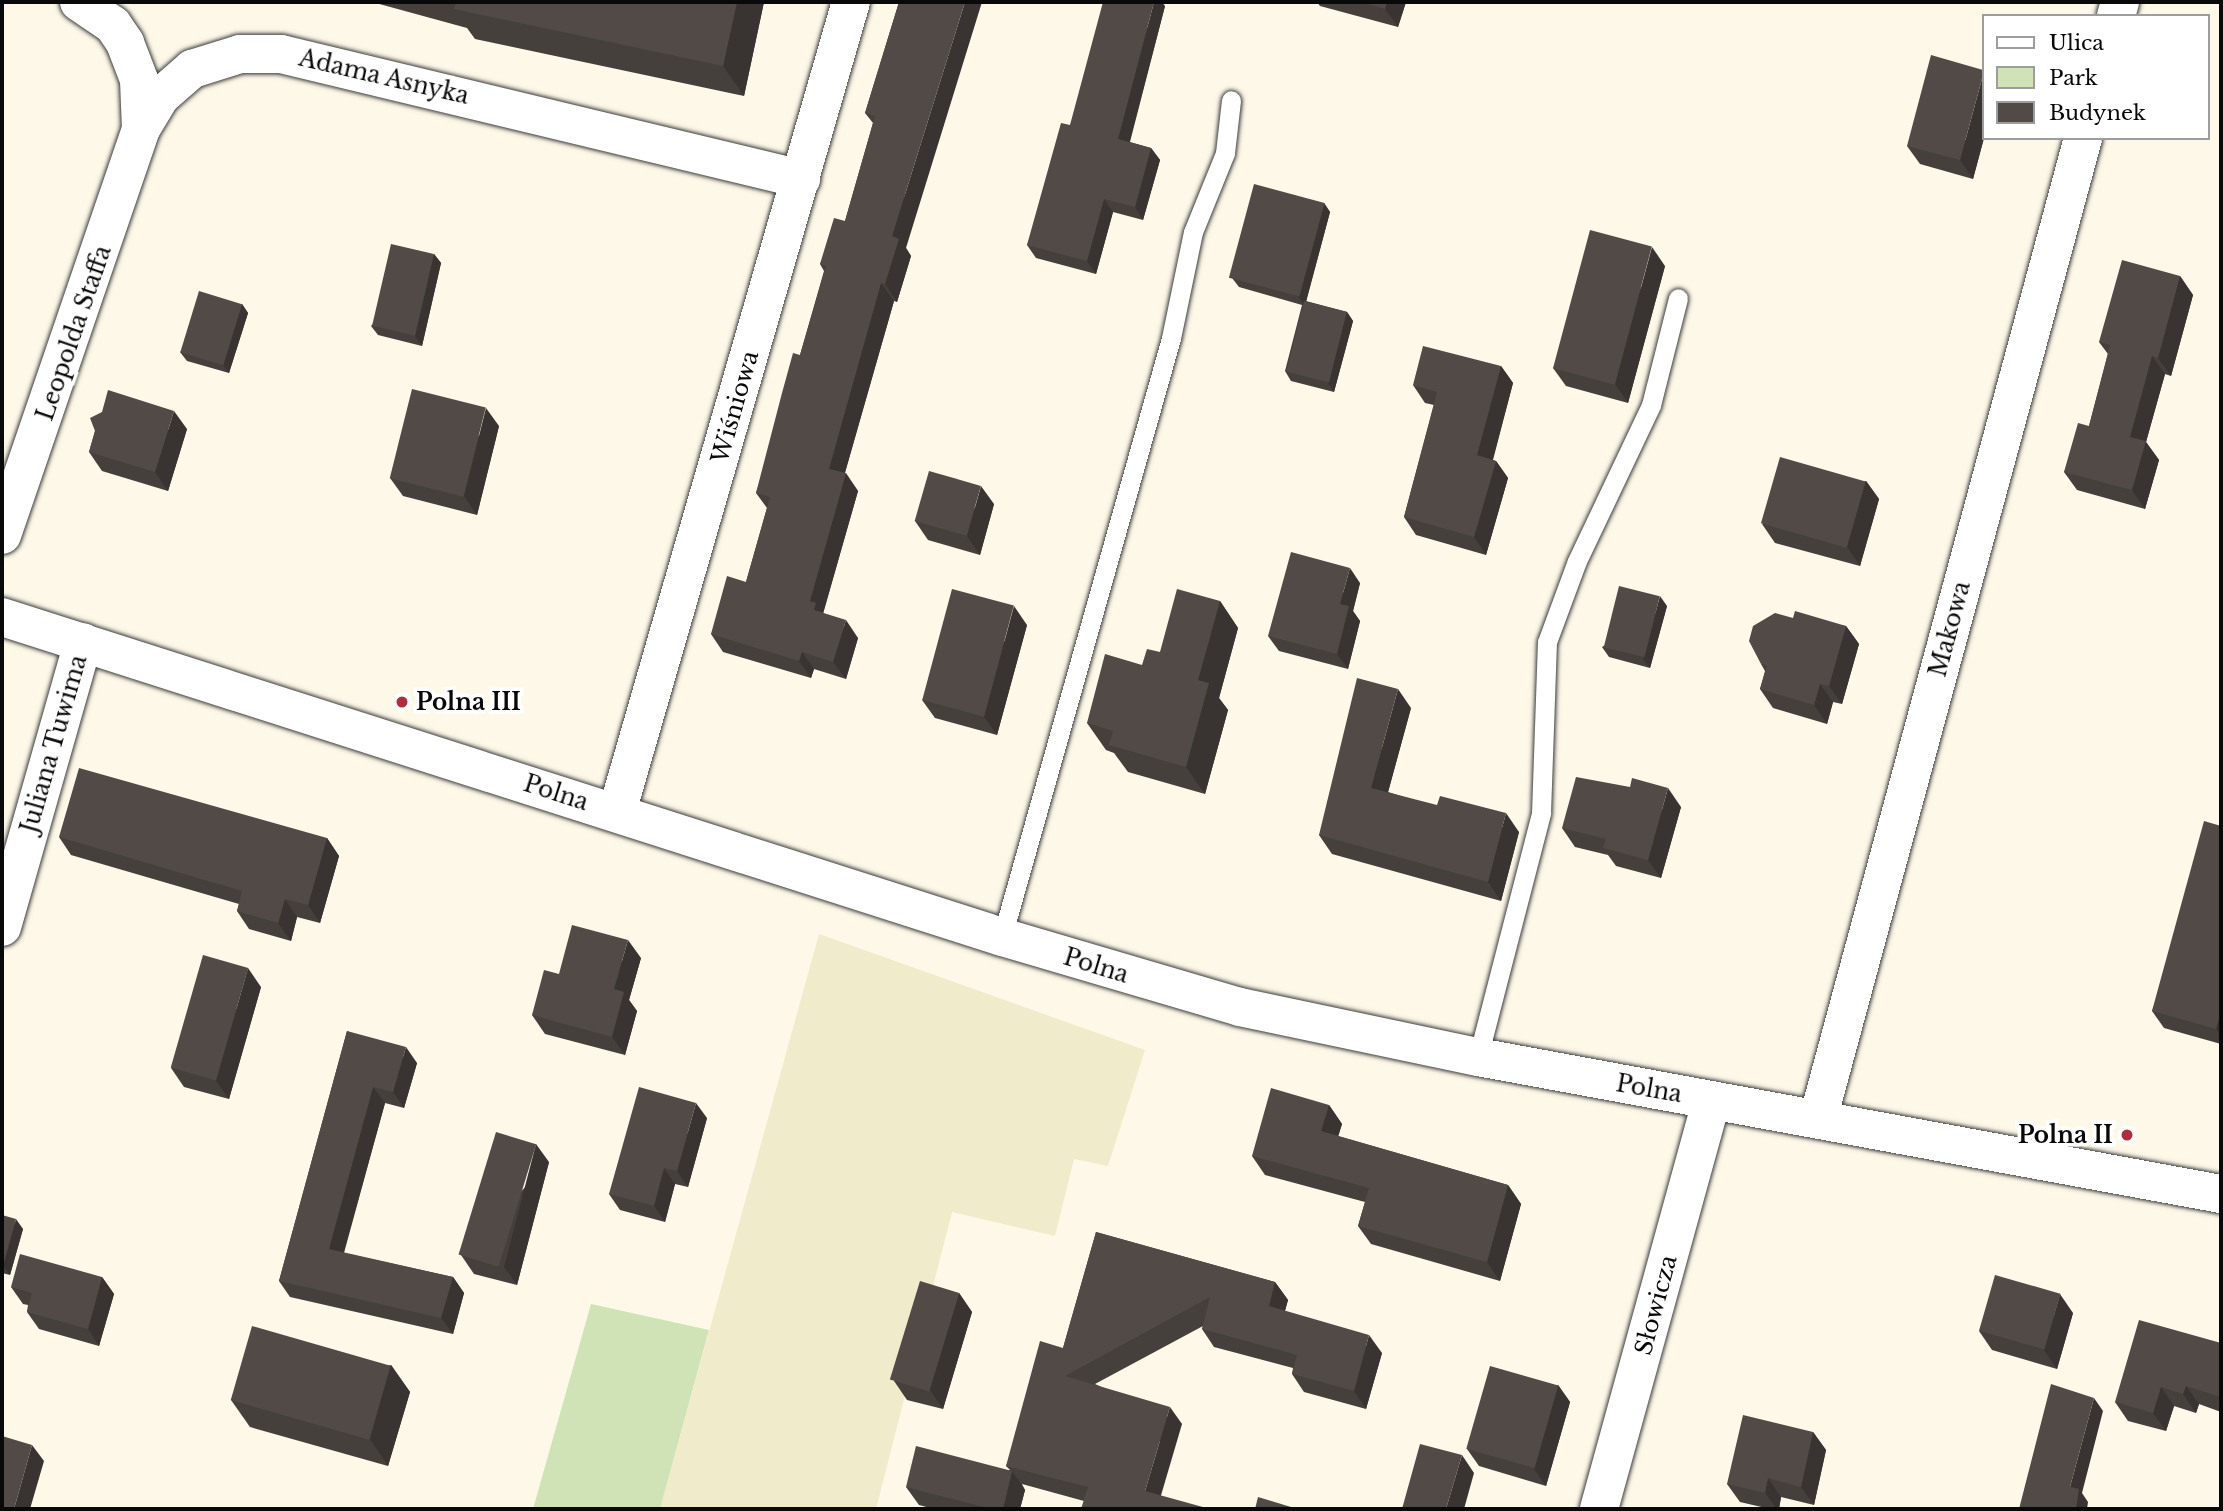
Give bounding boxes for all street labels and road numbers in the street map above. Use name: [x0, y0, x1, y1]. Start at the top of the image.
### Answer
street label: Adama Asnyka: [296, 44, 472, 110]
street label: Leopolda Staffa: [31, 242, 117, 424]
street label: Wiśniowa: [706, 348, 764, 466]
street label: Makowa: [1924, 578, 1976, 680]
street label: Juliana Tuwima: [15, 651, 93, 837]
street label: Polna: [520, 770, 592, 816]
street label: Polna: [1060, 943, 1132, 989]
street label: Polna: [1614, 1070, 1684, 1108]
street label: Słowicza: [1629, 1252, 1683, 1358]

